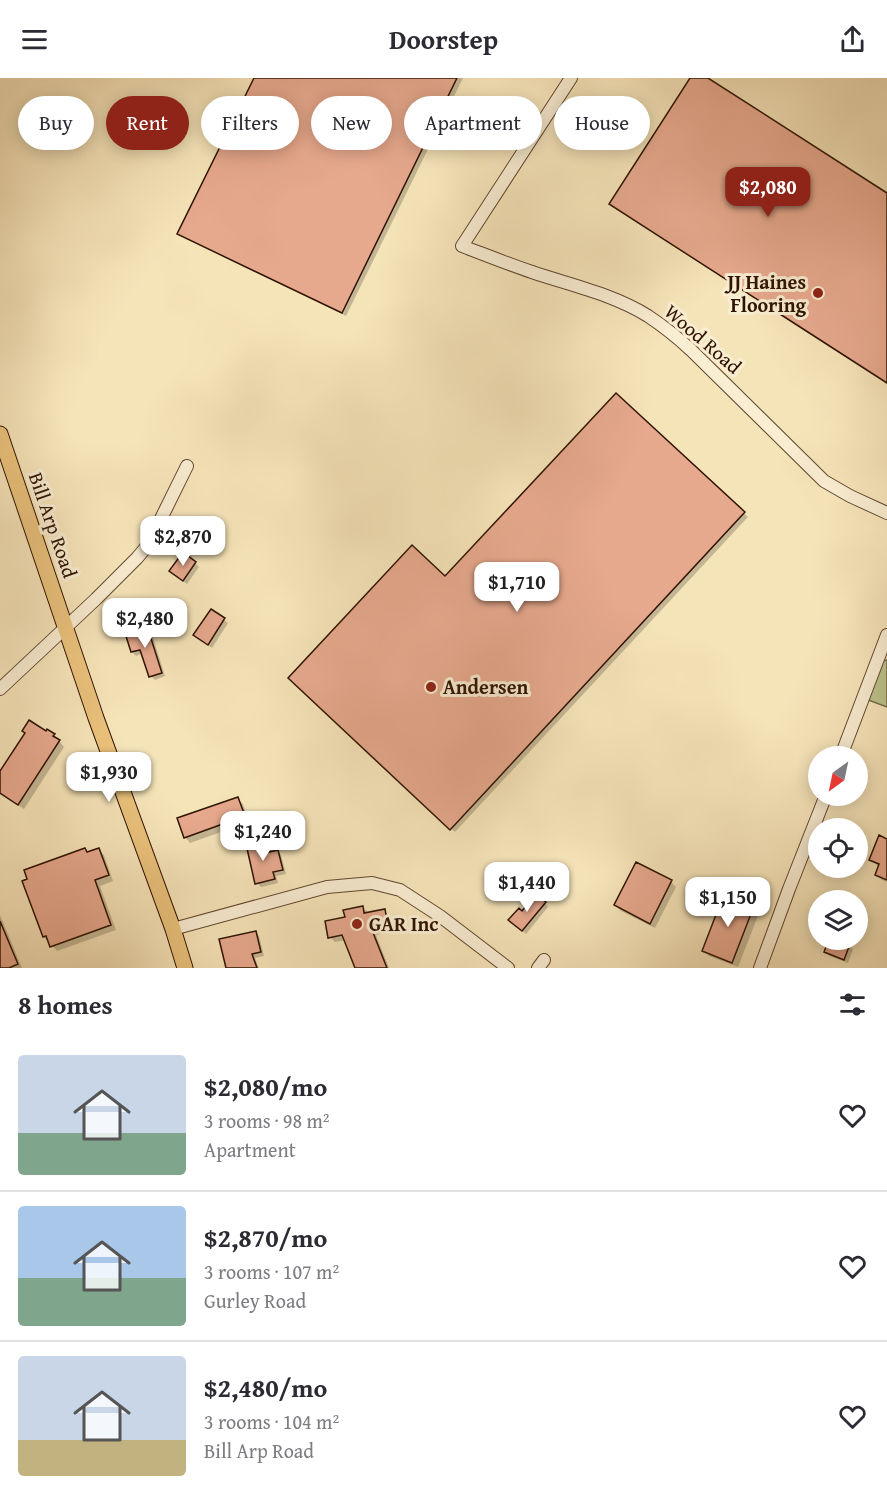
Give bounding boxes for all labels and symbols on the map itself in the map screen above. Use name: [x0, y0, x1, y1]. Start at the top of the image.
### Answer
pin: $2,080: [719, 167, 817, 218]
place label: JJ Haines Flooring: [724, 267, 806, 319]
marker: JJ Haines Flooring: [811, 286, 825, 300]
street label: Wood Road: [659, 297, 748, 380]
street label: Bill Arp Road: [22, 468, 85, 582]
pin: $2,870: [134, 516, 232, 567]
pin: $1,710: [468, 562, 566, 613]
pin: $2,480: [96, 598, 194, 649]
place label: Andersen: [443, 672, 529, 701]
marker: Andersen: [424, 680, 438, 694]
north arrow: [808, 746, 868, 806]
pin: $1,930: [60, 752, 158, 803]
pin: $1,240: [214, 811, 312, 862]
pin: $1,440: [478, 862, 576, 913]
pin: $1,150: [679, 877, 777, 928]
place label: GAR Inc: [369, 909, 439, 938]
marker: GAR Inc: [350, 917, 364, 931]

